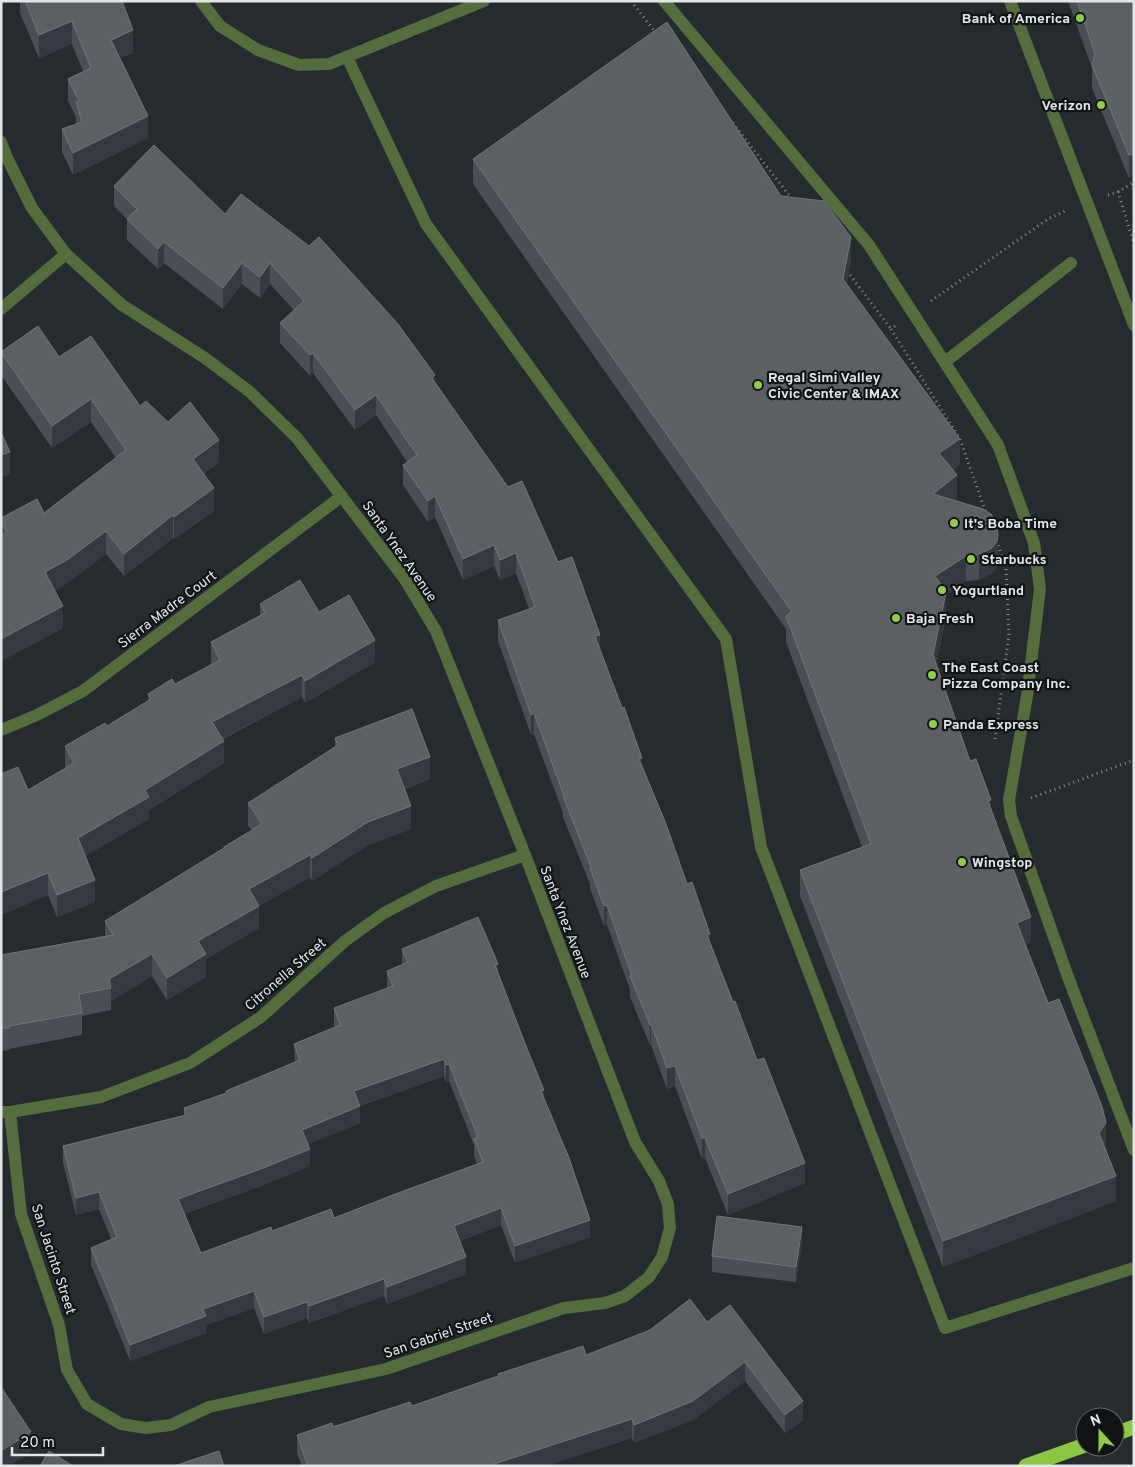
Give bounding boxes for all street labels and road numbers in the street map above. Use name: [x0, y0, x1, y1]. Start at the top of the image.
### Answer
street label: Santa Ynez Avenue: [358, 498, 440, 606]
street label: Sierra Madre Court: [115, 568, 220, 653]
street label: Santa Ynez Avenue: [535, 864, 594, 981]
street label: Citronella Street: [242, 935, 330, 1015]
street label: San Jacinto Street: [27, 1202, 78, 1317]
street label: San Gabriel Street: [382, 1310, 495, 1363]

